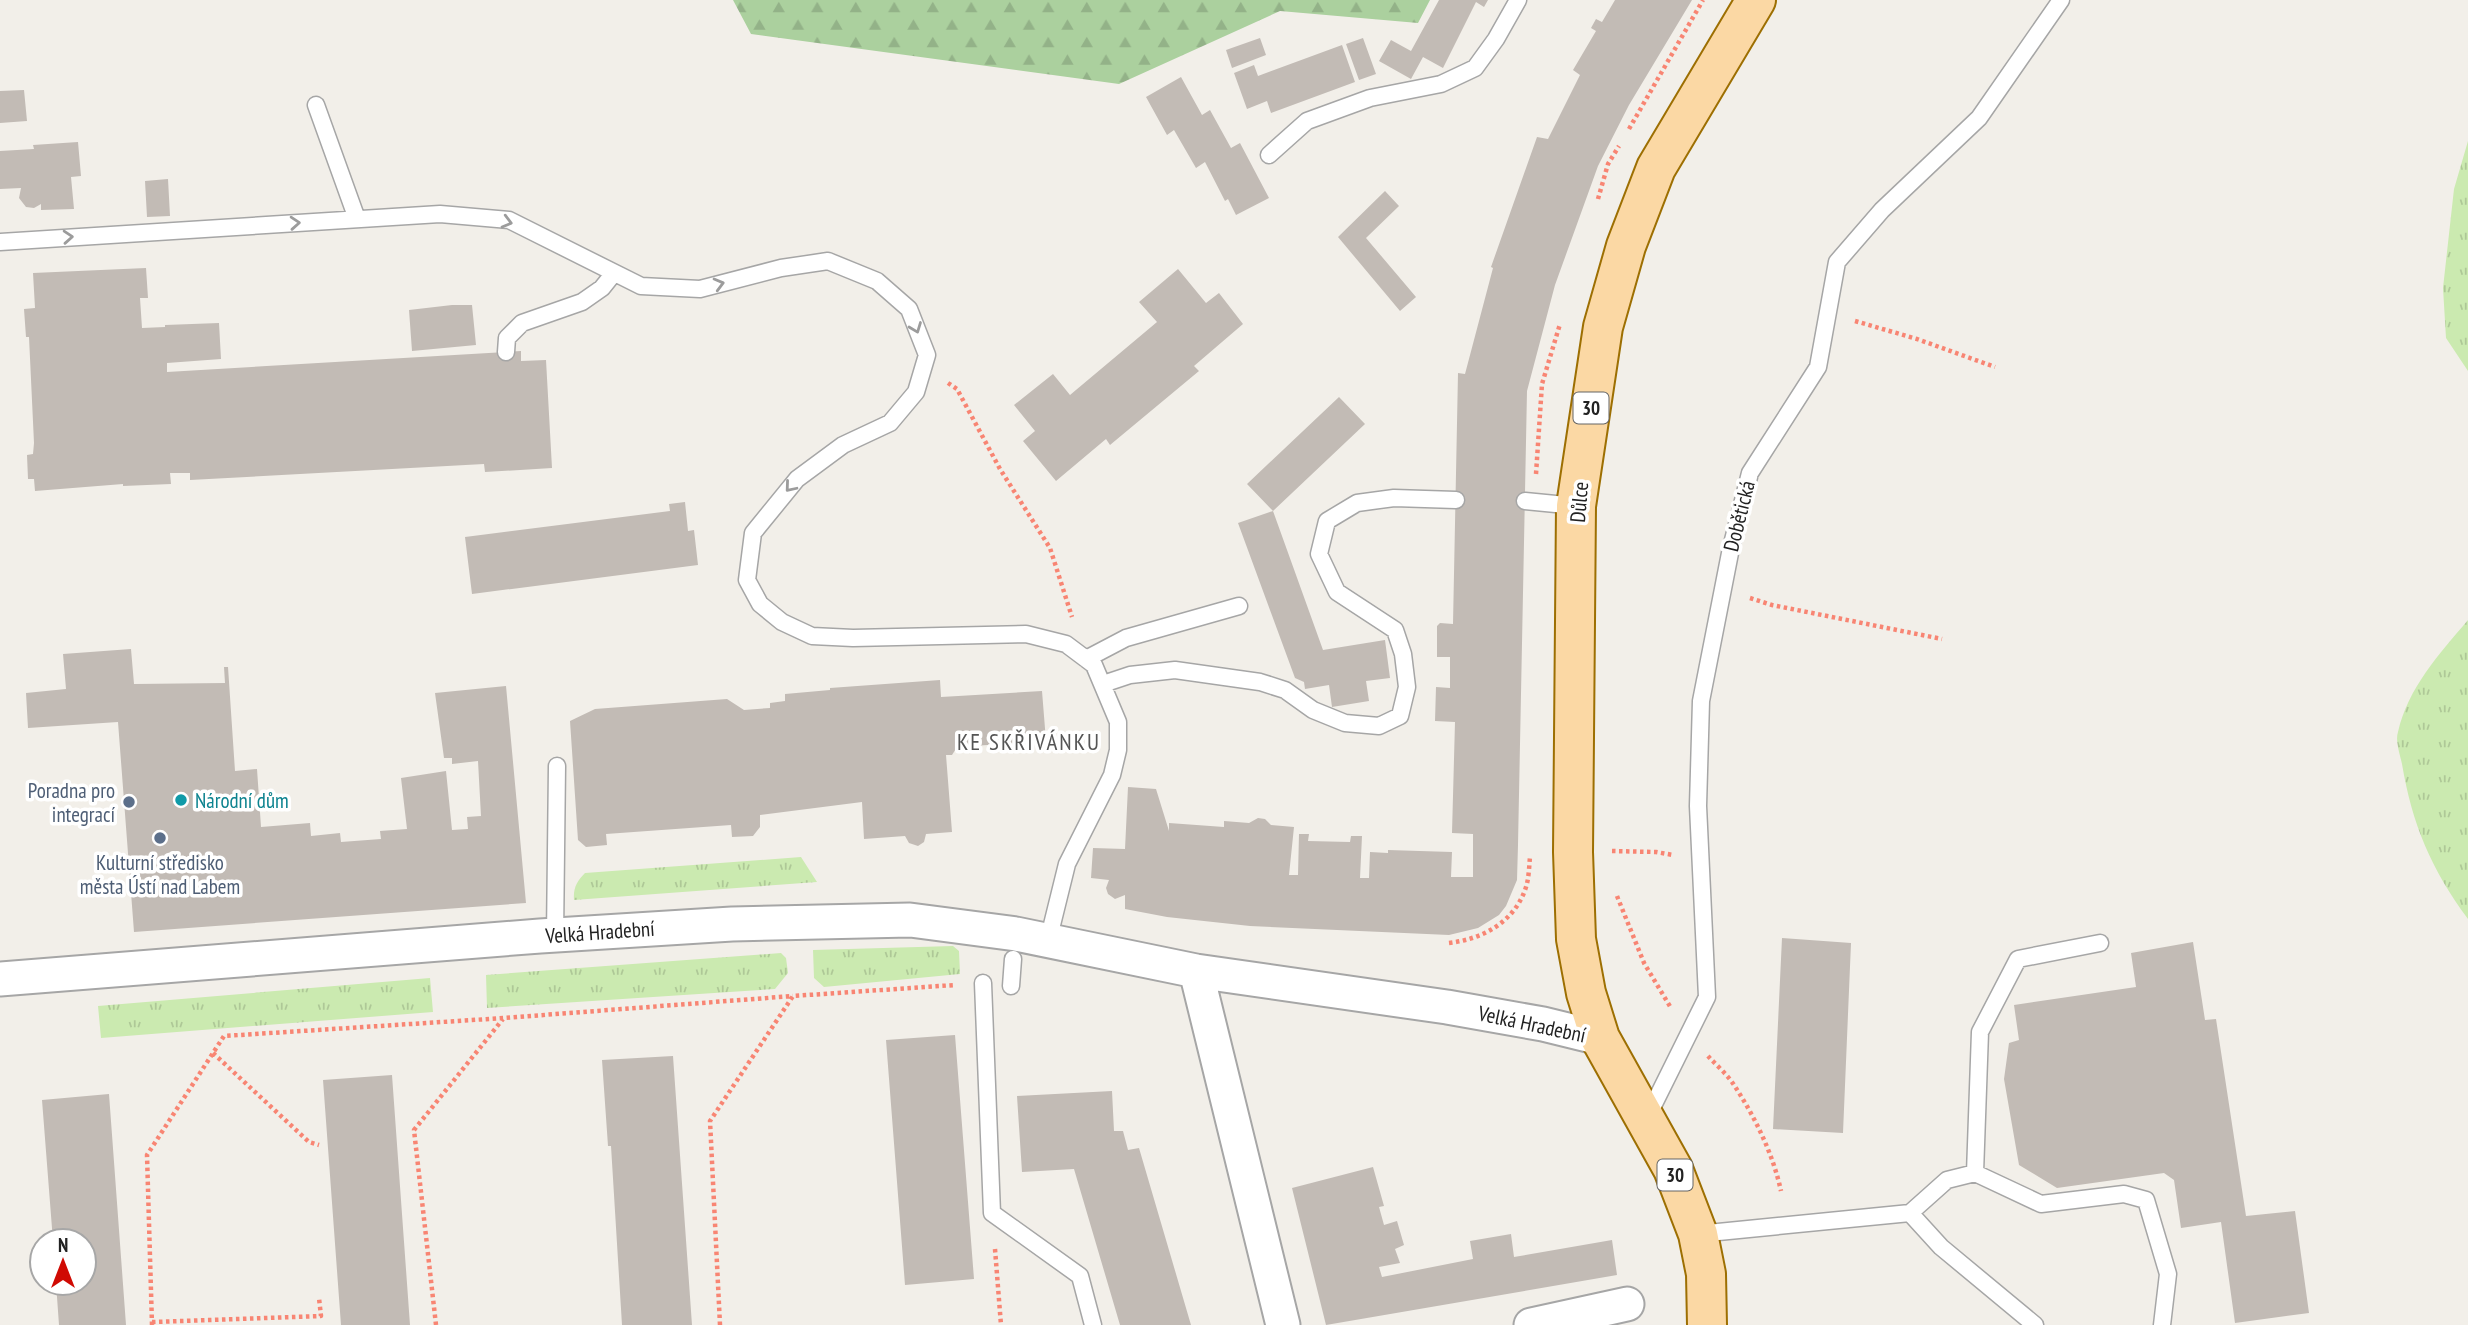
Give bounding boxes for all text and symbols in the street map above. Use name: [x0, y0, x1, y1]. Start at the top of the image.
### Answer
one-way arrow: [501, 214, 513, 228]
one-way arrow: [290, 216, 301, 231]
one-way arrow: [63, 230, 74, 245]
one-way arrow: [713, 278, 725, 292]
one-way arrow: [908, 322, 922, 334]
road number: 30: [1574, 392, 1608, 424]
street label: Dobětická: [1717, 478, 1761, 554]
one-way arrow: [786, 479, 798, 492]
street label: Důlce: [1564, 480, 1594, 524]
district label: KE SKŘIVÁNKU: [957, 727, 1101, 756]
place label: Poradna pro integrací: [28, 777, 115, 828]
place label: Národní dům: [195, 787, 289, 814]
marker: Národní dům: [173, 792, 189, 808]
marker: Poradna pro integrací: [121, 794, 137, 810]
marker: Kulturní středisko města Ústí nad Labem: [152, 830, 168, 846]
place label: Kulturní středisko města Ústí nad Labem: [80, 849, 240, 900]
street label: Velká Hradební: [544, 915, 656, 949]
street label: Velká Hradební: [1475, 999, 1589, 1049]
road number: 30: [1658, 1160, 1692, 1190]
north arrow: [28, 1227, 98, 1297]
text: N: [58, 1233, 68, 1257]

